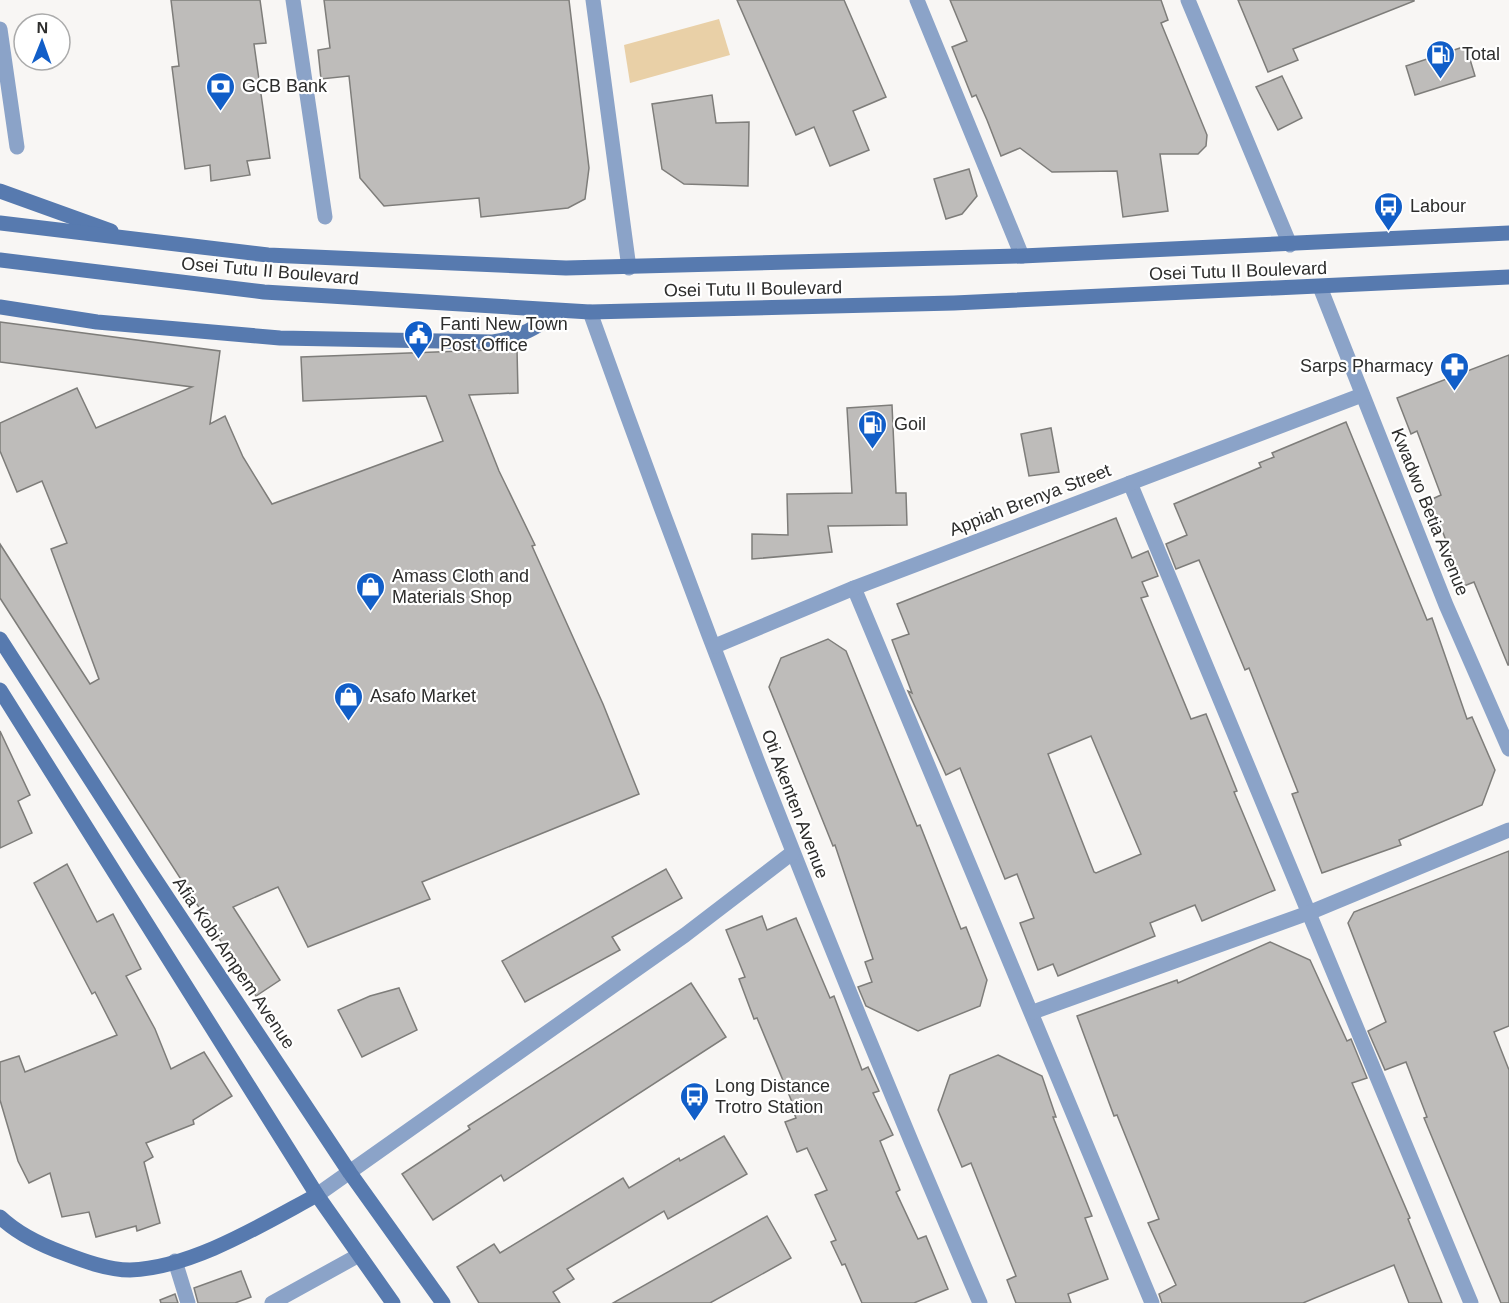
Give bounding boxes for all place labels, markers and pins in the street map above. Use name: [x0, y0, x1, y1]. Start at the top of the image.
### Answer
fuel station icon: Total: [1425, 38, 1457, 80]
place label: Total: [1462, 44, 1500, 64]
bank icon: GCB Bank: [205, 70, 237, 112]
place label: GCB Bank: [242, 76, 328, 96]
bus stop icon: Labour: [1373, 190, 1405, 232]
place label: Labour: [1410, 196, 1466, 216]
place label: Fanti New Town Post Office: [440, 314, 568, 355]
public building icon: Fanti New Town Post Office: [403, 318, 435, 360]
pharmacy icon: Sarps Pharmacy: [1438, 350, 1470, 392]
place label: Sarps Pharmacy: [1300, 356, 1433, 376]
fuel station icon: Goil: [857, 408, 889, 450]
place label: Goil: [894, 414, 926, 434]
place label: Amass Cloth and Materials Shop: [392, 566, 529, 607]
shop icon: Amass Cloth and Materials Shop: [355, 570, 387, 612]
shop icon: Asafo Market: [333, 680, 365, 722]
place label: Asafo Market: [370, 686, 476, 706]
place label: Long Distance Trotro Station: [715, 1076, 830, 1117]
bus stop icon: Long Distance Trotro Station: [678, 1080, 710, 1122]

